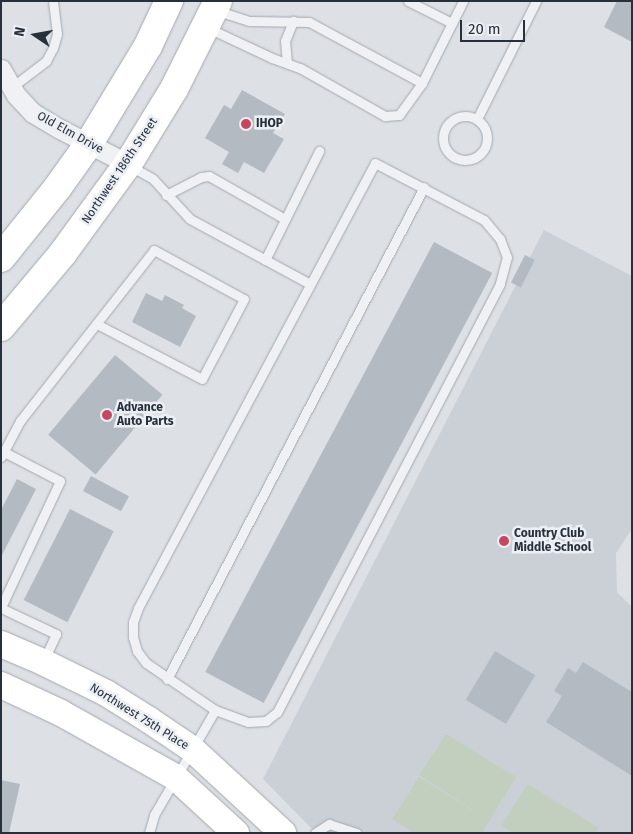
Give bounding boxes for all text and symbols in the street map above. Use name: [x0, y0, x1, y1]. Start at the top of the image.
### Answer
north arrow: [10, 10, 60, 60]
scale bar: [463, 10, 528, 42]
text: 20 m: [468, 20, 501, 38]
text: N: [11, 25, 29, 38]
street label: Old Elm Drive: [34, 109, 106, 157]
street label: Northwest 186th Street: [79, 115, 161, 227]
place label: IHOP: [256, 117, 283, 131]
marker: IHOP: [240, 118, 252, 130]
place label: Advance Auto Parts: [117, 401, 174, 429]
marker: Advance Auto Parts: [101, 409, 113, 421]
place label: Country Club Middle School: [514, 527, 591, 555]
marker: Country Club Middle School: [498, 535, 510, 547]
street label: Northwest 75th Place: [87, 681, 191, 753]

